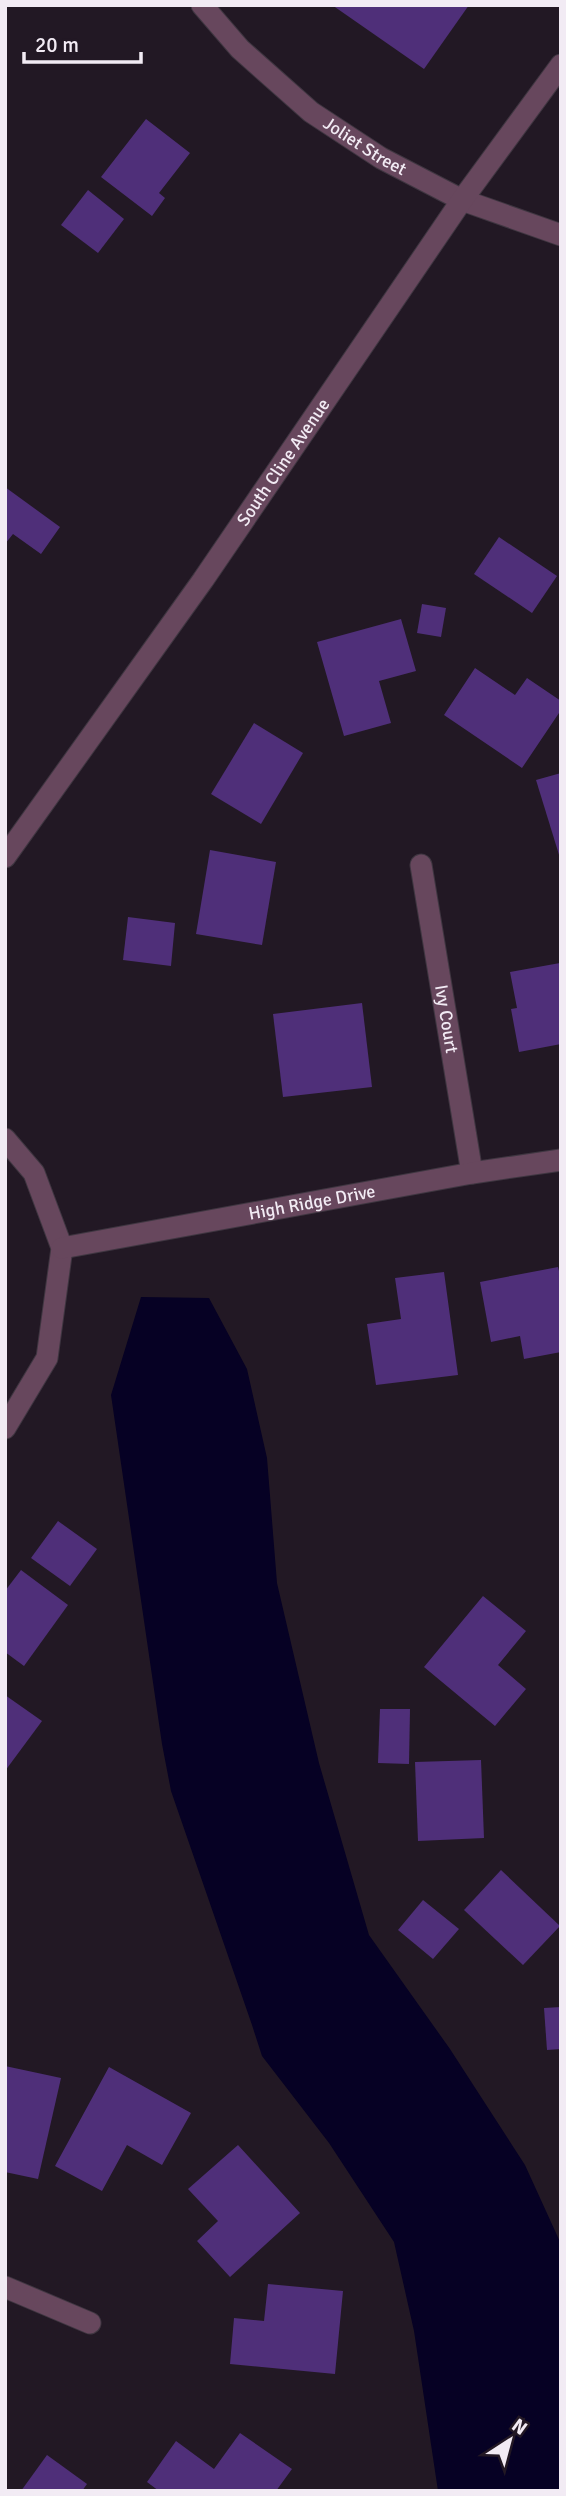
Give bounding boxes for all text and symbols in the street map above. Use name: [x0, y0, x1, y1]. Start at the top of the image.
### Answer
scale bar: [24, 21, 142, 65]
text: 20 m: [35, 32, 79, 58]
street label: Joliet Street: [319, 112, 410, 180]
street label: South Cline Avenue: [232, 394, 334, 530]
street label: Ivy Court: [430, 983, 463, 1055]
street label: High Ridge Drive: [247, 1180, 377, 1225]
north arrow: [475, 2405, 545, 2475]
text: N: [507, 2413, 532, 2441]

